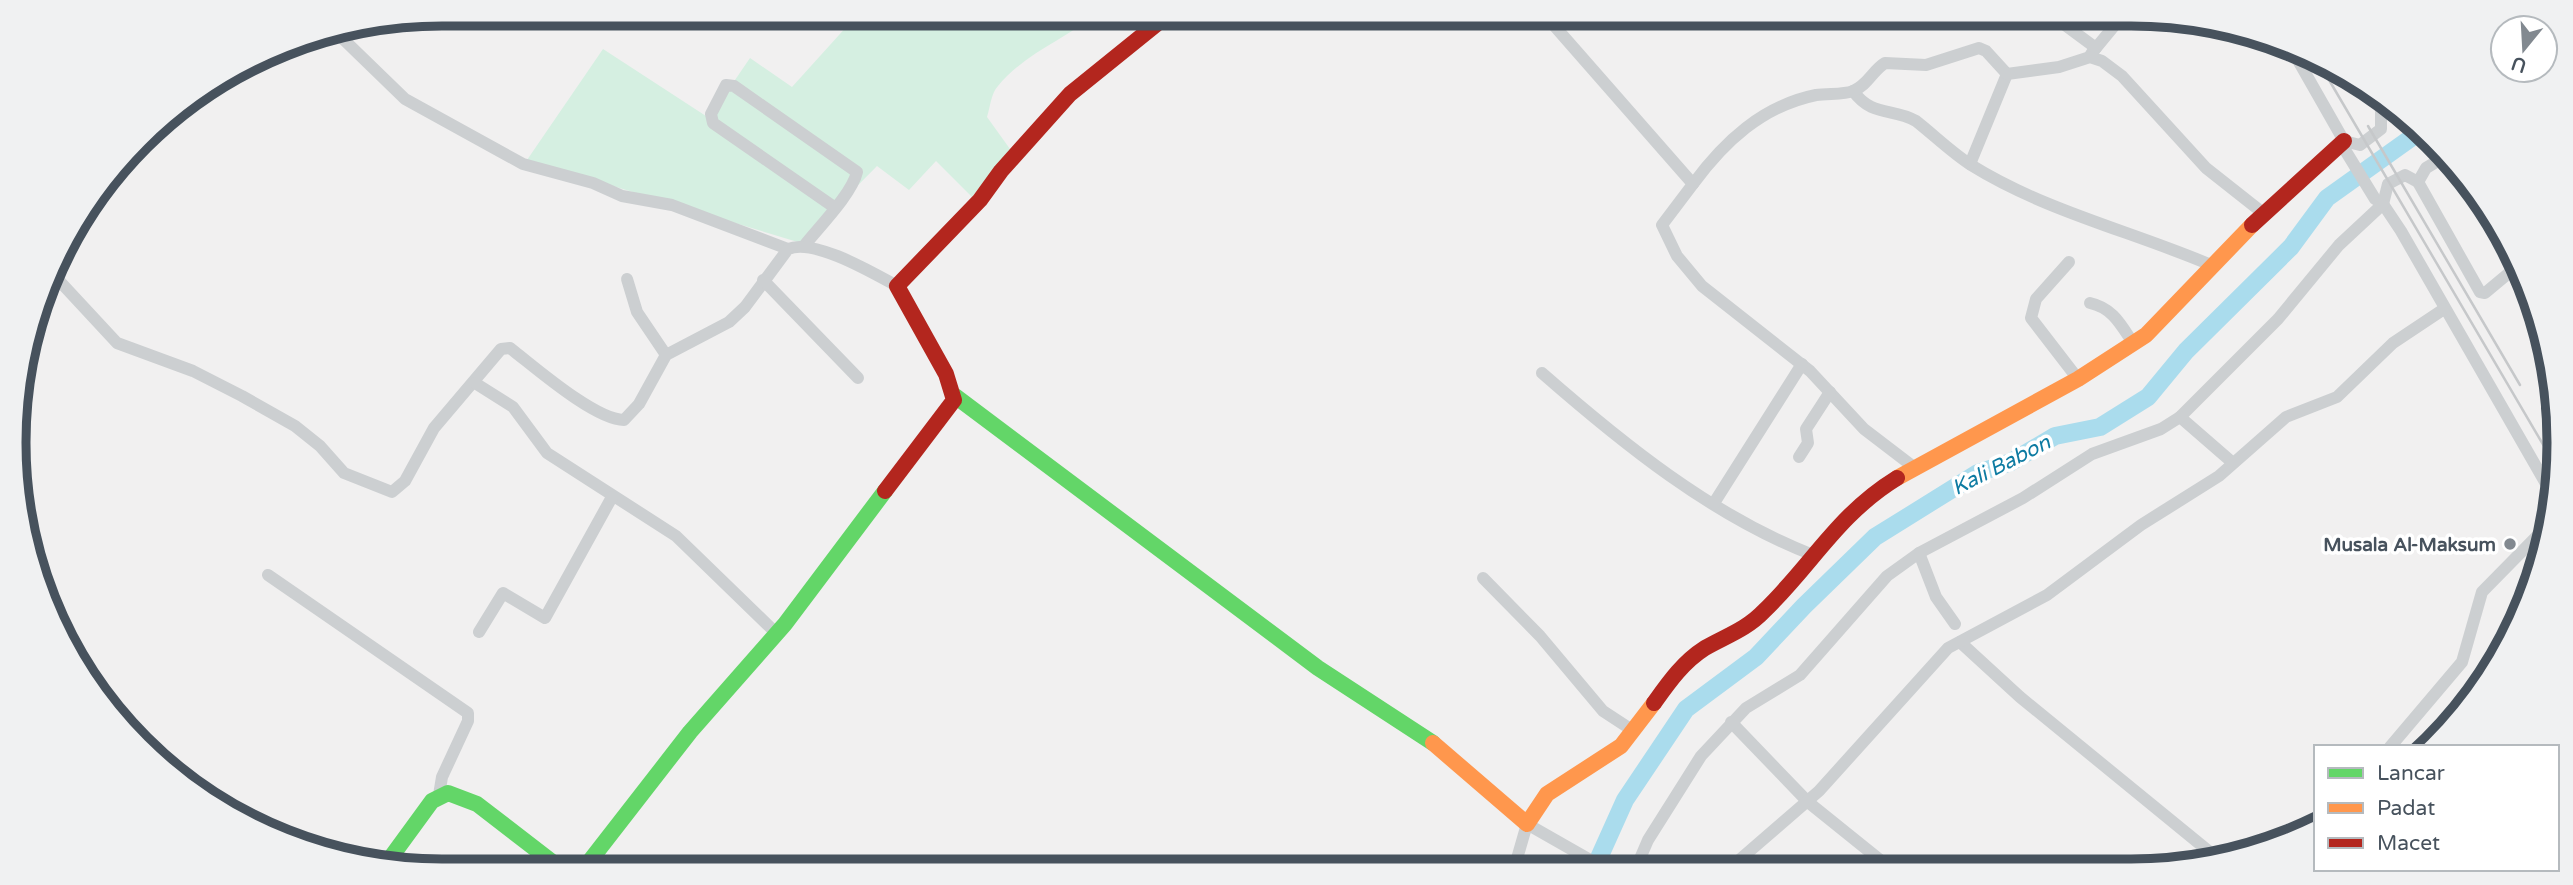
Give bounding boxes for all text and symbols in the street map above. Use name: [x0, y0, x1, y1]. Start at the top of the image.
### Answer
north arrow: [2489, 14, 2559, 84]
text: U: [2509, 52, 2529, 77]
water label: Kali Babon: [1948, 429, 2056, 501]
place label: Musala Al-Maksum: [2323, 534, 2496, 556]
marker: Musala Al-Maksum: [2502, 536, 2518, 552]
legend: [2314, 745, 2559, 871]
text: Lancar: [2377, 761, 2445, 786]
text: Padat: [2377, 796, 2435, 821]
text: Macet: [2377, 831, 2440, 856]

